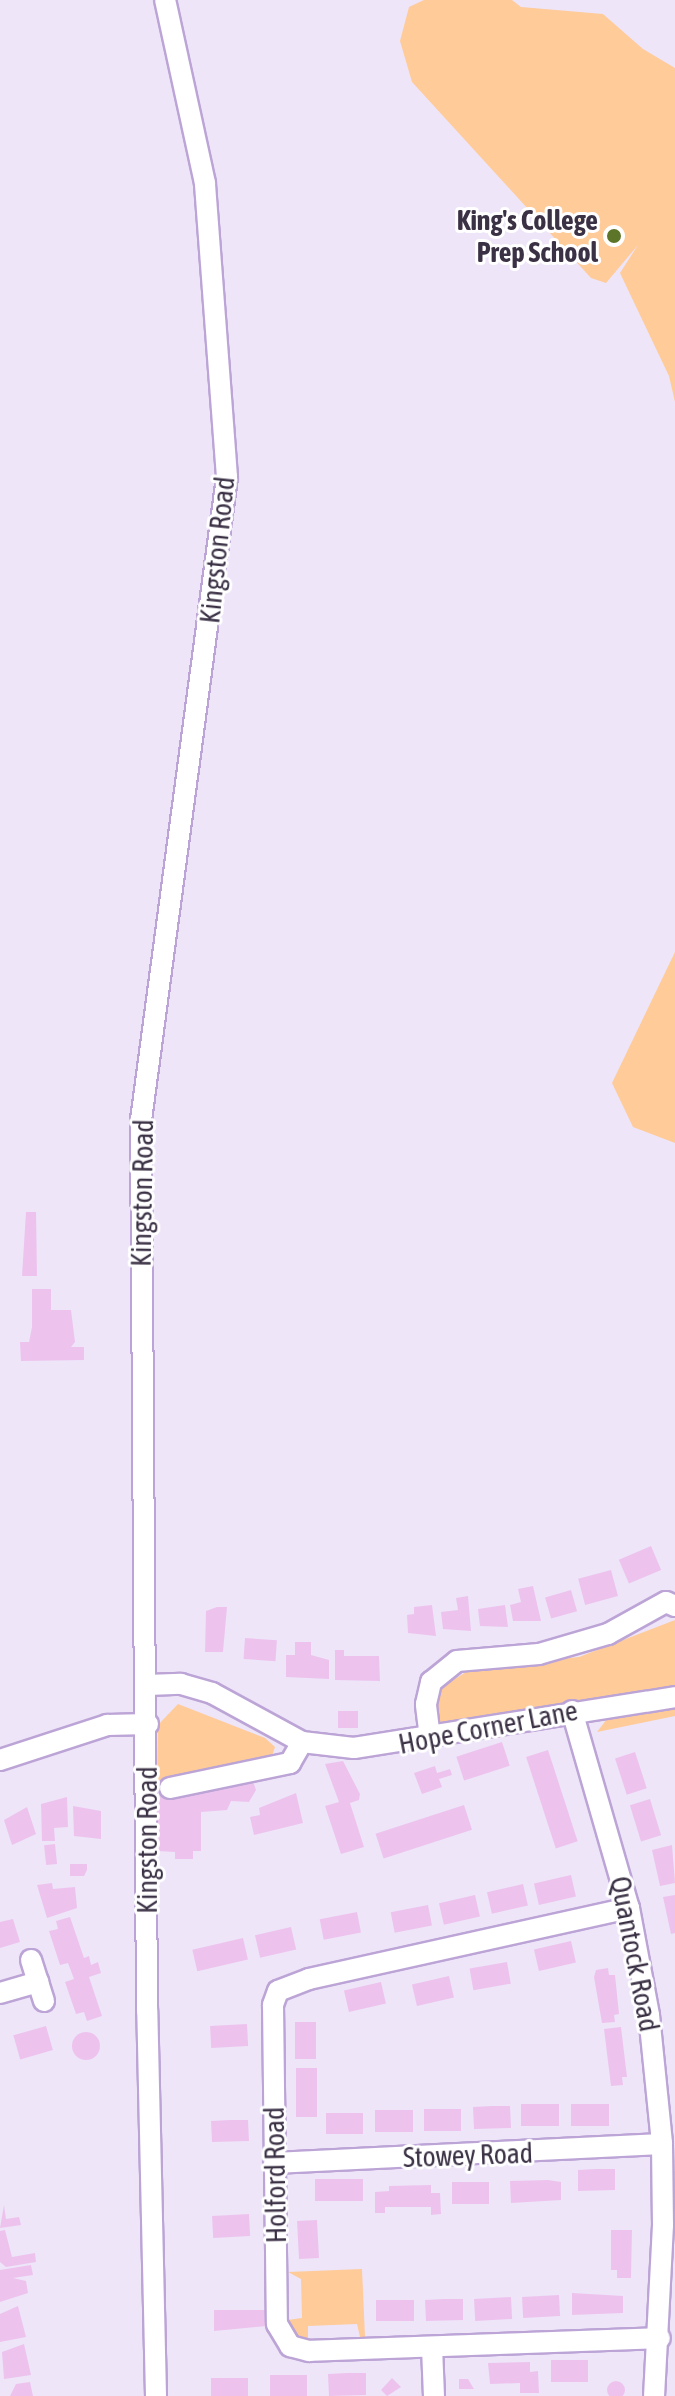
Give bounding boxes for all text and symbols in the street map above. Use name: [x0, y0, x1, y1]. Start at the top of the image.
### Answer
place label: King's College Prep School: [457, 203, 598, 269]
marker: King's College Prep School: [605, 227, 623, 245]
street label: Kingston Road: [193, 475, 241, 625]
street label: Kingston Road: [124, 1119, 160, 1267]
street label: Hope Corner Lane: [396, 1693, 580, 1761]
street label: Kingston Road: [130, 1766, 164, 1914]
street label: Quantock Road: [603, 1874, 667, 2034]
street label: Holford Road: [257, 2106, 293, 2244]
street label: Stowey Road: [402, 2136, 534, 2174]

